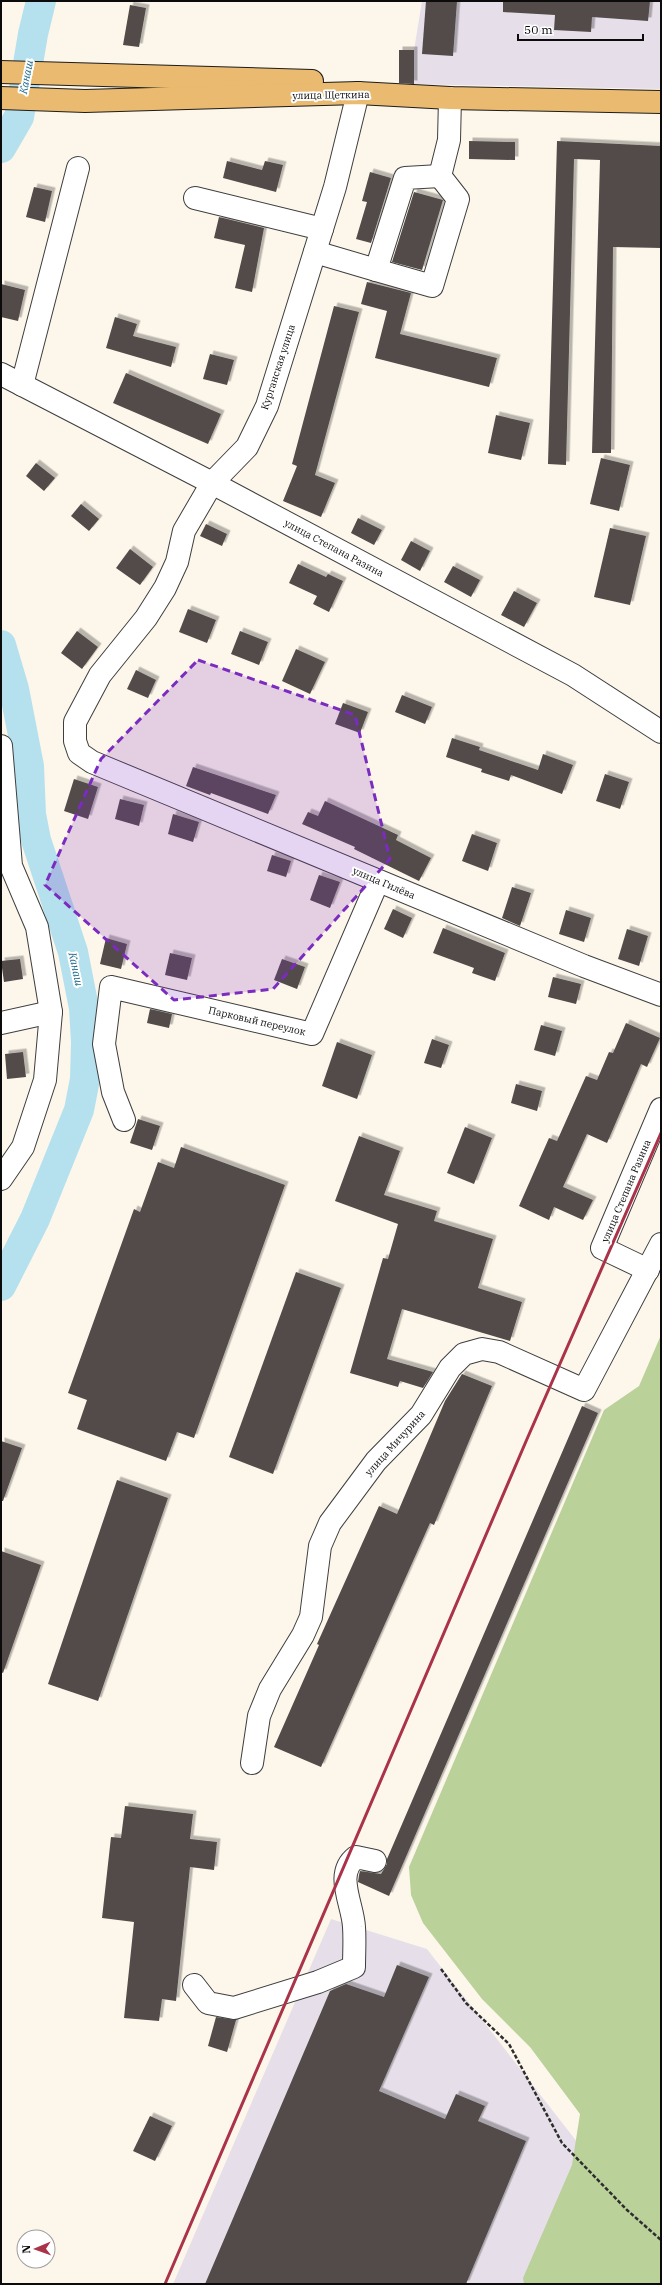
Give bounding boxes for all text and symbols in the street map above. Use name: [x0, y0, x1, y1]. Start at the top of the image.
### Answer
scale bar: [518, 16, 643, 42]
text: 50 m: [524, 22, 553, 37]
water label: Канаш: [16, 58, 36, 96]
street label: улица Щеткина: [292, 88, 370, 102]
street label: Курганская улица: [258, 322, 298, 411]
street label: улица Степана Разина: [282, 516, 386, 580]
street label: улица Гилёва: [351, 864, 418, 902]
water label: Канаш: [65, 950, 87, 988]
street label: Парковый переулок: [207, 1004, 307, 1039]
street label: улица Степана Разина: [598, 1137, 654, 1244]
street label: улица Мичурина: [362, 1407, 428, 1478]
north arrow: [16, 2229, 56, 2269]
text: N: [19, 2244, 33, 2254]

